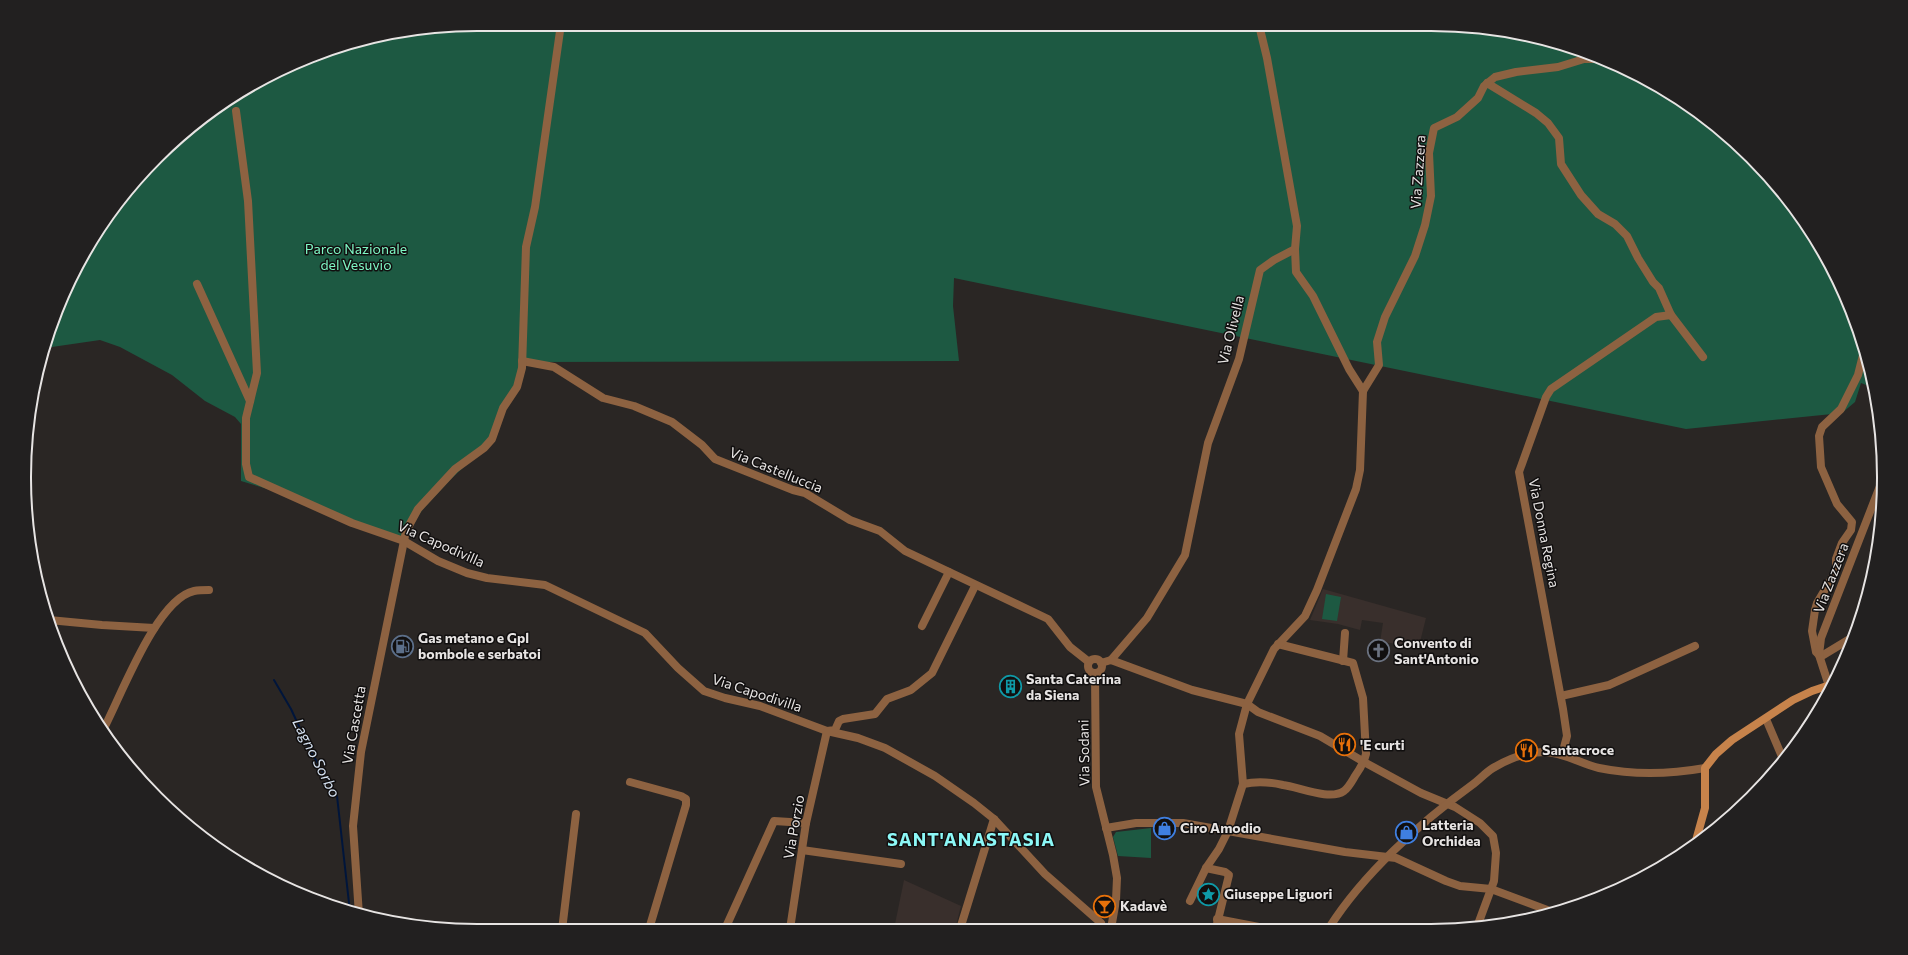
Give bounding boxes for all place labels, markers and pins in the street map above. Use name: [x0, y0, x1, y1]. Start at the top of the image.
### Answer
place label: Gas metano e Gpl bombole e serbatoi: [418, 629, 541, 662]
fuel station icon: Gas metano e Gpl bombole e serbatoi: [390, 633, 416, 659]
place label: Convento di Sant'Antonio: [1394, 634, 1479, 667]
church icon: Convento di Sant'Antonio: [1366, 638, 1392, 664]
place label: Santa Caterina da Siena: [1026, 670, 1121, 703]
building icon: Santa Caterina da Siena: [997, 674, 1023, 700]
restaurant icon: 'E curti: [1331, 732, 1357, 758]
place label: 'E curti: [1360, 736, 1405, 753]
restaurant icon: Santacroce: [1514, 737, 1540, 763]
place label: Santacroce: [1542, 741, 1614, 758]
shop icon: Ciro Amodio: [1151, 815, 1177, 841]
place label: Latteria Orchidea: [1422, 816, 1481, 849]
place label: Ciro Amodio: [1180, 819, 1261, 836]
shop icon: Latteria Orchidea: [1394, 820, 1420, 846]
place icon: Giuseppe Liguori: [1196, 881, 1222, 907]
place label: Giuseppe Liguori: [1224, 885, 1332, 902]
bar icon: Kadavè: [1091, 893, 1117, 919]
place label: Kadavè: [1120, 897, 1167, 914]

